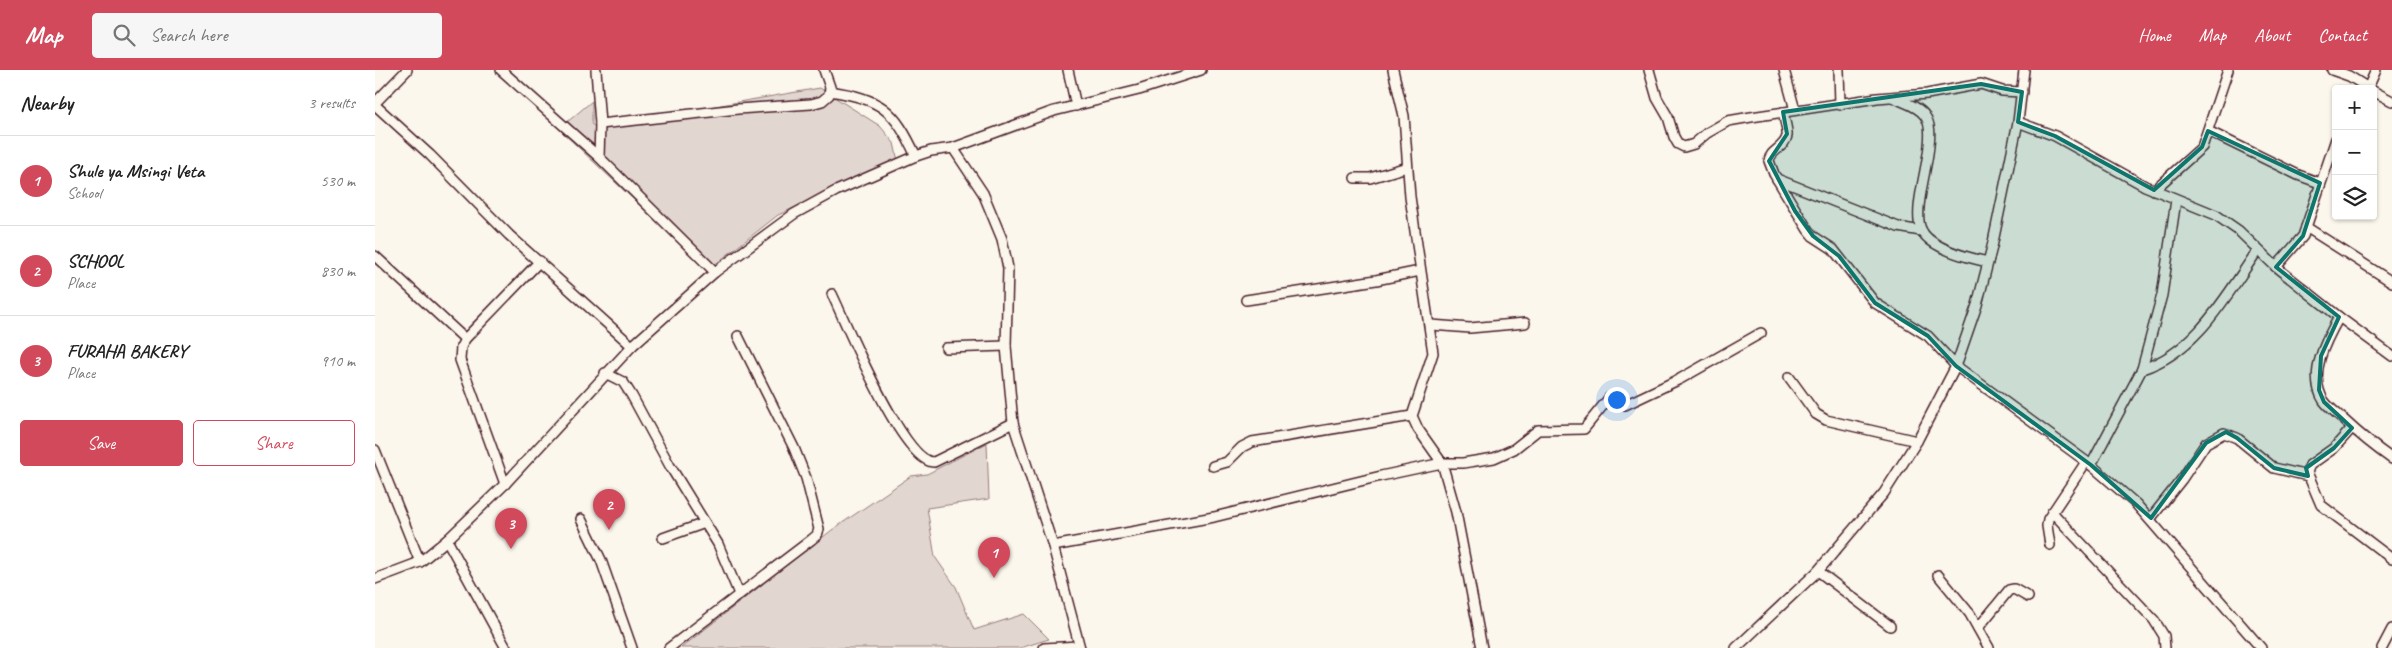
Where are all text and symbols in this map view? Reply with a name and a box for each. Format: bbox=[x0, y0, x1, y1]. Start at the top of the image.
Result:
search box bbox=[92, 13, 442, 58]
text: Map bbox=[25, 20, 62, 50]
icon: search bbox=[110, 21, 138, 49]
text: Search here bbox=[150, 23, 228, 47]
text: Home bbox=[2138, 24, 2171, 46]
text: Map bbox=[2199, 24, 2226, 46]
text: About bbox=[2254, 24, 2290, 46]
text: Contact bbox=[2318, 24, 2367, 46]
map controls bbox=[2332, 85, 2377, 220]
button: + bbox=[2332, 85, 2377, 130]
text: Nearby bbox=[20, 90, 73, 116]
text: 3 results bbox=[308, 93, 355, 113]
button: − bbox=[2332, 130, 2377, 175]
text: Shule ya Msingi Veta bbox=[67, 159, 204, 183]
text: 1 bbox=[32, 171, 40, 191]
text: 530 m bbox=[321, 171, 355, 191]
button: layers bbox=[2332, 175, 2377, 220]
text: School bbox=[67, 183, 101, 203]
text: SCHOOL bbox=[67, 249, 124, 273]
text: 2 bbox=[32, 261, 40, 281]
text: 830 m bbox=[321, 261, 355, 281]
text: Place bbox=[67, 273, 95, 293]
text: FURAHA BAKERY bbox=[67, 339, 187, 363]
text: 3 bbox=[32, 351, 40, 371]
text: 910 m bbox=[321, 351, 355, 371]
text: Place bbox=[67, 363, 95, 383]
your location bbox=[1604, 387, 1630, 413]
button: Save bbox=[20, 420, 183, 466]
button: Share bbox=[193, 420, 355, 466]
pin: 2 bbox=[593, 489, 625, 530]
pin: 3 bbox=[495, 508, 527, 549]
pin: 1 bbox=[978, 537, 1010, 578]

